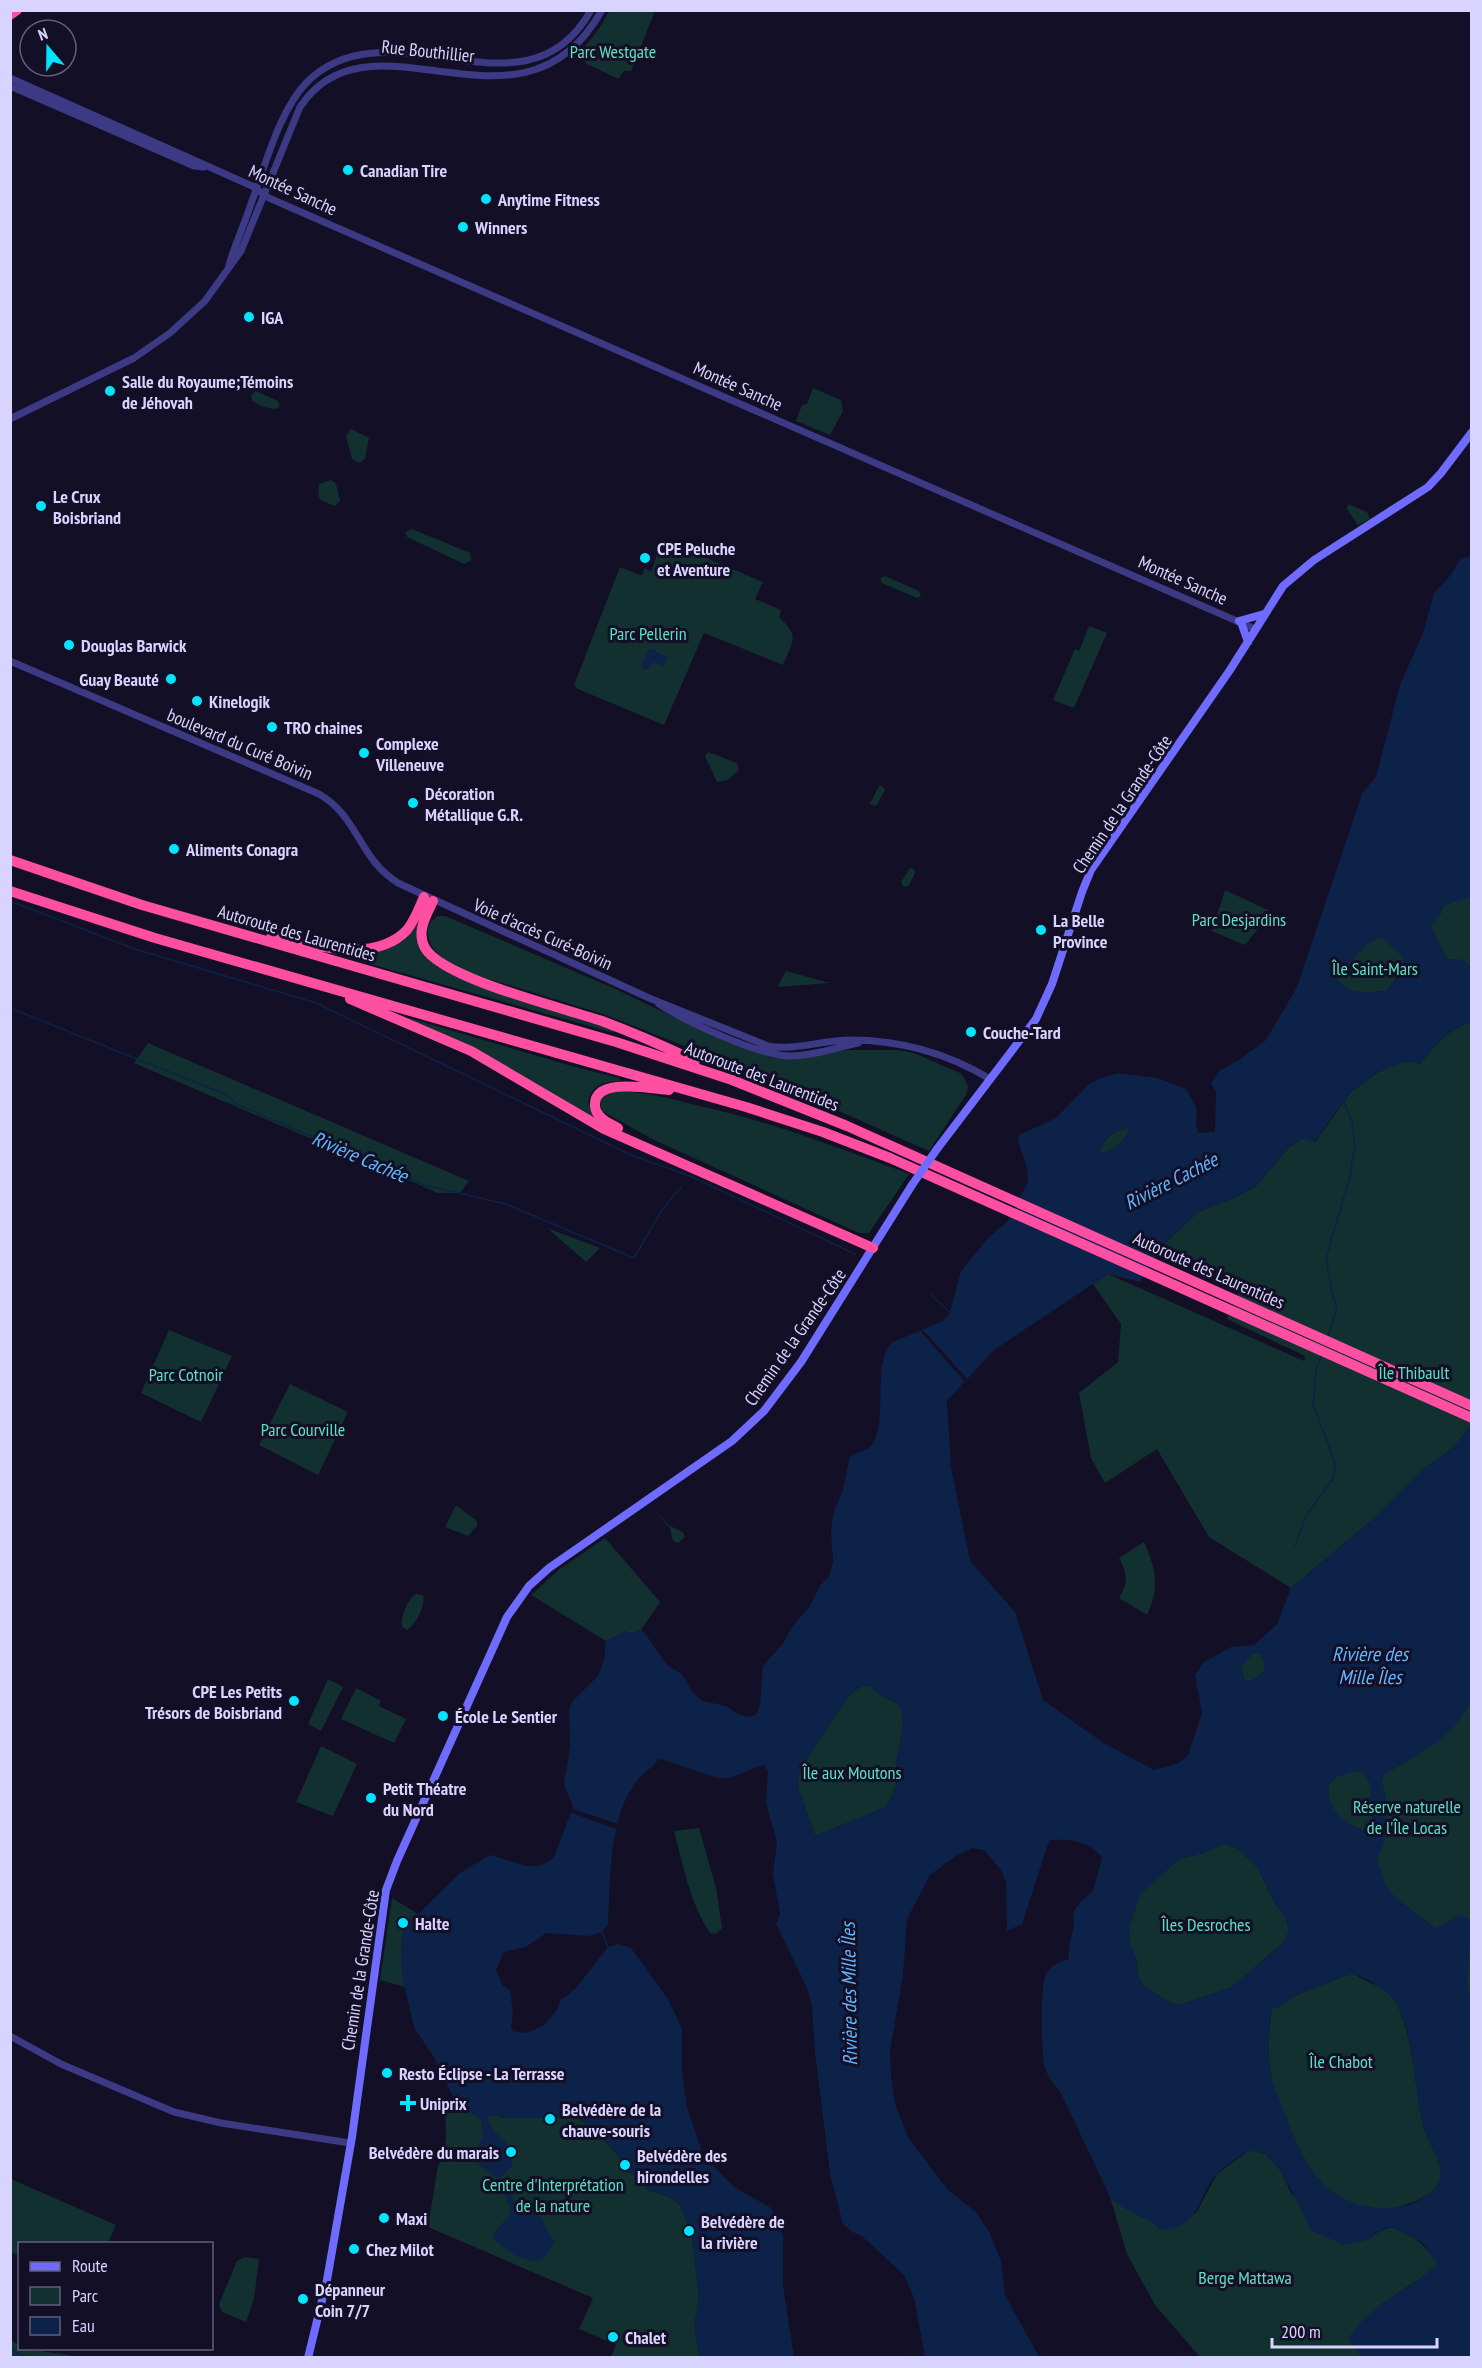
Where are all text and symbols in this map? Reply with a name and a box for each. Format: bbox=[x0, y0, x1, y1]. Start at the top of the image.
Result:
north arrow bbox=[18, 18, 78, 78]
text: N bbox=[35, 23, 50, 45]
street label: Rue Bouthillier bbox=[380, 35, 476, 67]
park label: Parc Westgate bbox=[570, 40, 656, 63]
street label: Montée Sanche bbox=[245, 159, 341, 221]
place label: Canadian Tire bbox=[360, 159, 448, 182]
marker: Canadian Tire bbox=[341, 163, 355, 177]
place label: Anytime Fitness bbox=[497, 188, 600, 211]
marker: Anytime Fitness bbox=[479, 192, 493, 206]
place label: Winners bbox=[474, 216, 527, 239]
marker: Winners bbox=[456, 220, 470, 234]
place label: IGA bbox=[261, 306, 284, 329]
marker: IGA bbox=[242, 310, 256, 324]
street label: Montée Sanche bbox=[690, 356, 786, 416]
place label: Salle du Royaume;Témoins de Jéhovah bbox=[122, 370, 293, 414]
marker: Salle du Royaume;Témoins de Jéhovah bbox=[103, 384, 117, 398]
place label: Le Crux Boisbriand bbox=[53, 485, 121, 529]
marker: Le Crux Boisbriand bbox=[34, 499, 48, 513]
place label: CPE Peluche et Aventure bbox=[657, 537, 736, 581]
street label: Montée Sanche bbox=[1135, 550, 1231, 610]
marker: CPE Peluche et Aventure bbox=[638, 551, 652, 565]
park label: Parc Pellerin bbox=[609, 622, 687, 645]
place label: Douglas Barwick bbox=[81, 634, 187, 657]
marker: Douglas Barwick bbox=[62, 638, 76, 652]
place label: Guay Beauté bbox=[79, 668, 159, 691]
marker: Guay Beauté bbox=[164, 672, 178, 686]
place label: Kinelogik bbox=[209, 690, 271, 713]
marker: Kinelogik bbox=[190, 694, 204, 708]
street label: boulevard du Curé Boivin bbox=[164, 703, 316, 785]
place label: TRO chaines bbox=[284, 716, 363, 739]
marker: TRO chaines bbox=[265, 720, 279, 734]
street label: Chemin de la Grande-Côte bbox=[1067, 730, 1177, 878]
place label: Complexe Villeneuve bbox=[375, 732, 444, 776]
marker: Complexe Villeneuve bbox=[357, 746, 371, 760]
place label: Décoration Métallique G.R. bbox=[425, 782, 523, 826]
marker: Décoration Métallique G.R. bbox=[406, 796, 420, 810]
place label: Aliments Conagra bbox=[185, 838, 298, 861]
marker: Aliments Conagra bbox=[167, 842, 181, 856]
street label: Voie d'accès Curé-Boivin bbox=[469, 893, 616, 975]
street label: Autoroute des Laurentides bbox=[215, 899, 379, 967]
park label: Parc Desjardins bbox=[1192, 908, 1286, 931]
place label: La Belle Province bbox=[1053, 909, 1108, 953]
marker: La Belle Province bbox=[1034, 923, 1048, 937]
park label: Île Saint-Mars bbox=[1331, 957, 1418, 980]
place label: Couche-Tard bbox=[983, 1021, 1061, 1044]
marker: Couche-Tard bbox=[964, 1025, 978, 1039]
street label: Autoroute des Laurentides bbox=[682, 1036, 842, 1116]
water label: Rivière Cachée bbox=[308, 1125, 413, 1189]
water label: Rivière Cachée bbox=[1120, 1146, 1224, 1216]
street label: Autoroute des Laurentides bbox=[1130, 1226, 1288, 1314]
street label: Chemin de la Grande-Côte bbox=[739, 1264, 851, 1410]
park label: Île Thibault bbox=[1377, 1361, 1450, 1384]
park label: Parc Cotnoir bbox=[149, 1363, 223, 1386]
park label: Parc Courville bbox=[261, 1418, 345, 1441]
water label: Rivière des Mille Îles bbox=[1332, 1641, 1410, 1690]
place label: CPE Les Petits Trésors de Boisbriand bbox=[145, 1680, 282, 1724]
marker: CPE Les Petits Trésors de Boisbriand bbox=[287, 1694, 301, 1708]
place label: École Le Sentier bbox=[455, 1705, 558, 1728]
marker: École Le Sentier bbox=[436, 1709, 450, 1723]
park label: Île aux Moutons bbox=[801, 1761, 902, 1784]
place label: Petit Théatre du Nord bbox=[383, 1777, 467, 1821]
marker: Petit Théatre du Nord bbox=[364, 1791, 378, 1805]
park label: Réserve naturelle de l'Île Locas bbox=[1353, 1795, 1461, 1839]
street label: Chemin de la Grande-Côte bbox=[336, 1888, 384, 2052]
place label: Halte bbox=[415, 1912, 450, 1935]
park label: Îles Desroches bbox=[1160, 1913, 1251, 1936]
marker: Halte bbox=[396, 1916, 410, 1930]
water label: Rivière des Mille Îles bbox=[835, 1920, 863, 2066]
park label: Île Chabot bbox=[1308, 2050, 1373, 2073]
place label: Resto Éclipse - La Terrasse bbox=[399, 2062, 565, 2085]
marker: Resto Éclipse - La Terrasse bbox=[380, 2066, 394, 2080]
place label: Uniprix bbox=[420, 2092, 467, 2115]
marker: Uniprix bbox=[401, 2096, 415, 2110]
place label: Belvédère de la chauve-souris bbox=[562, 2098, 661, 2142]
marker: Belvédère de la chauve-souris bbox=[543, 2112, 557, 2126]
place label: Belvédère du marais bbox=[369, 2141, 499, 2164]
place label: Belvédère des hirondelles bbox=[637, 2144, 727, 2188]
marker: Belvédère du marais bbox=[504, 2145, 518, 2159]
marker: Belvédère des hirondelles bbox=[618, 2158, 632, 2172]
park label: Centre d'Interprétation de la nature bbox=[482, 2173, 624, 2217]
place label: Maxi bbox=[396, 2207, 427, 2230]
place label: Belvédère de la rivière bbox=[701, 2210, 785, 2254]
marker: Maxi bbox=[377, 2211, 391, 2225]
marker: Belvédère de la rivière bbox=[682, 2224, 696, 2238]
place label: Chez Milot bbox=[366, 2238, 434, 2261]
legend bbox=[18, 2242, 213, 2350]
marker: Chez Milot bbox=[347, 2242, 361, 2256]
text: Route bbox=[72, 2254, 108, 2277]
park label: Berge Mattawa bbox=[1198, 2266, 1292, 2289]
place label: Dépanneur Coin 7/7 bbox=[315, 2278, 386, 2322]
text: Parc bbox=[72, 2284, 99, 2307]
marker: Dépanneur Coin 7/7 bbox=[296, 2292, 310, 2306]
scale bar bbox=[1272, 2311, 1437, 2349]
text: Eau bbox=[72, 2314, 95, 2337]
text: 200 m bbox=[1281, 2320, 1321, 2343]
place label: Chalet bbox=[625, 2326, 667, 2349]
marker: Chalet bbox=[606, 2330, 620, 2344]

